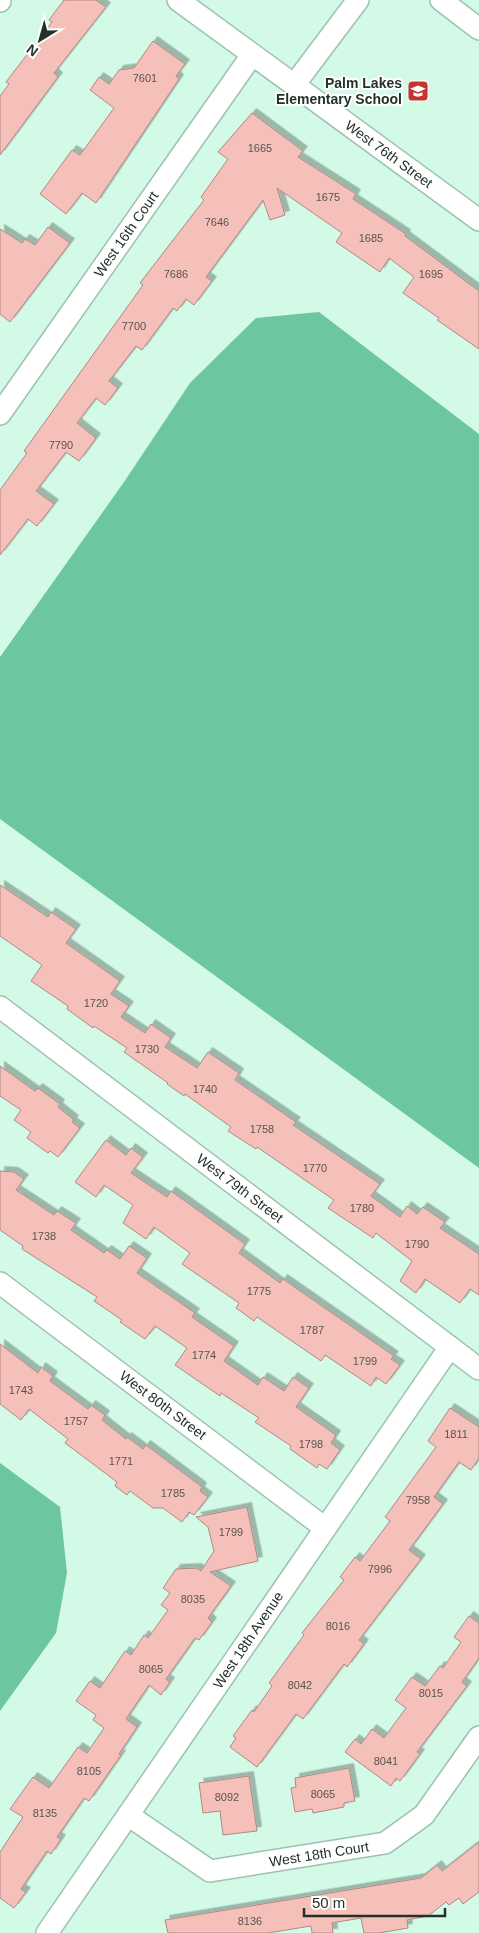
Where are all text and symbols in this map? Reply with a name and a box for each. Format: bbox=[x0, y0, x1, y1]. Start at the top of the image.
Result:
north arrow bbox=[15, 15, 65, 65]
text: N bbox=[23, 41, 41, 60]
house number: 7601 bbox=[133, 72, 157, 84]
place label: Palm Lakes Elementary School bbox=[276, 75, 402, 107]
school or university icon: Palm Lakes Elementary School bbox=[406, 79, 430, 103]
street label: West 76th Street bbox=[342, 117, 436, 191]
house number: 1665 bbox=[248, 142, 272, 154]
street label: West 16th Court bbox=[91, 188, 162, 280]
house number: 1675 bbox=[316, 191, 340, 203]
house number: 7646 bbox=[205, 216, 229, 228]
house number: 1685 bbox=[359, 232, 383, 244]
house number: 7686 bbox=[164, 268, 188, 280]
house number: 1695 bbox=[419, 268, 443, 280]
house number: 7700 bbox=[122, 320, 146, 332]
house number: 7790 bbox=[49, 439, 73, 451]
house number: 1720 bbox=[84, 997, 108, 1009]
house number: 1730 bbox=[135, 1043, 159, 1055]
house number: 1740 bbox=[193, 1083, 217, 1095]
house number: 1758 bbox=[250, 1123, 274, 1135]
street label: West 79th Street bbox=[194, 1150, 286, 1226]
house number: 1770 bbox=[303, 1162, 327, 1174]
house number: 1780 bbox=[350, 1202, 374, 1214]
house number: 1738 bbox=[32, 1230, 56, 1242]
house number: 1790 bbox=[405, 1238, 429, 1250]
house number: 1775 bbox=[247, 1285, 271, 1297]
house number: 1787 bbox=[300, 1324, 324, 1336]
house number: 1774 bbox=[192, 1349, 216, 1361]
house number: 1799 bbox=[353, 1355, 377, 1367]
street label: West 80th Street bbox=[117, 1367, 209, 1443]
house number: 1743 bbox=[9, 1384, 33, 1396]
house number: 1757 bbox=[64, 1415, 88, 1427]
house number: 1811 bbox=[444, 1428, 468, 1440]
house number: 1798 bbox=[299, 1438, 323, 1450]
house number: 1771 bbox=[109, 1455, 133, 1467]
house number: 1785 bbox=[161, 1487, 185, 1499]
house number: 7958 bbox=[406, 1494, 430, 1506]
house number: 1799 bbox=[219, 1526, 243, 1538]
house number: 7996 bbox=[368, 1563, 392, 1575]
street label: West 18th Avenue bbox=[210, 1588, 286, 1691]
house number: 8035 bbox=[181, 1593, 205, 1605]
house number: 8016 bbox=[326, 1620, 350, 1632]
house number: 8065 bbox=[139, 1663, 163, 1675]
house number: 8042 bbox=[288, 1679, 312, 1691]
house number: 8015 bbox=[419, 1687, 443, 1699]
house number: 8041 bbox=[374, 1755, 398, 1767]
house number: 8105 bbox=[77, 1765, 101, 1777]
house number: 8065 bbox=[311, 1788, 335, 1800]
house number: 8092 bbox=[215, 1791, 239, 1803]
house number: 8135 bbox=[33, 1807, 57, 1819]
street label: West 18th Court bbox=[268, 1838, 370, 1870]
scale bar bbox=[304, 1886, 445, 1918]
text: 50 m bbox=[312, 1894, 345, 1911]
house number: 8136 bbox=[238, 1915, 262, 1927]

